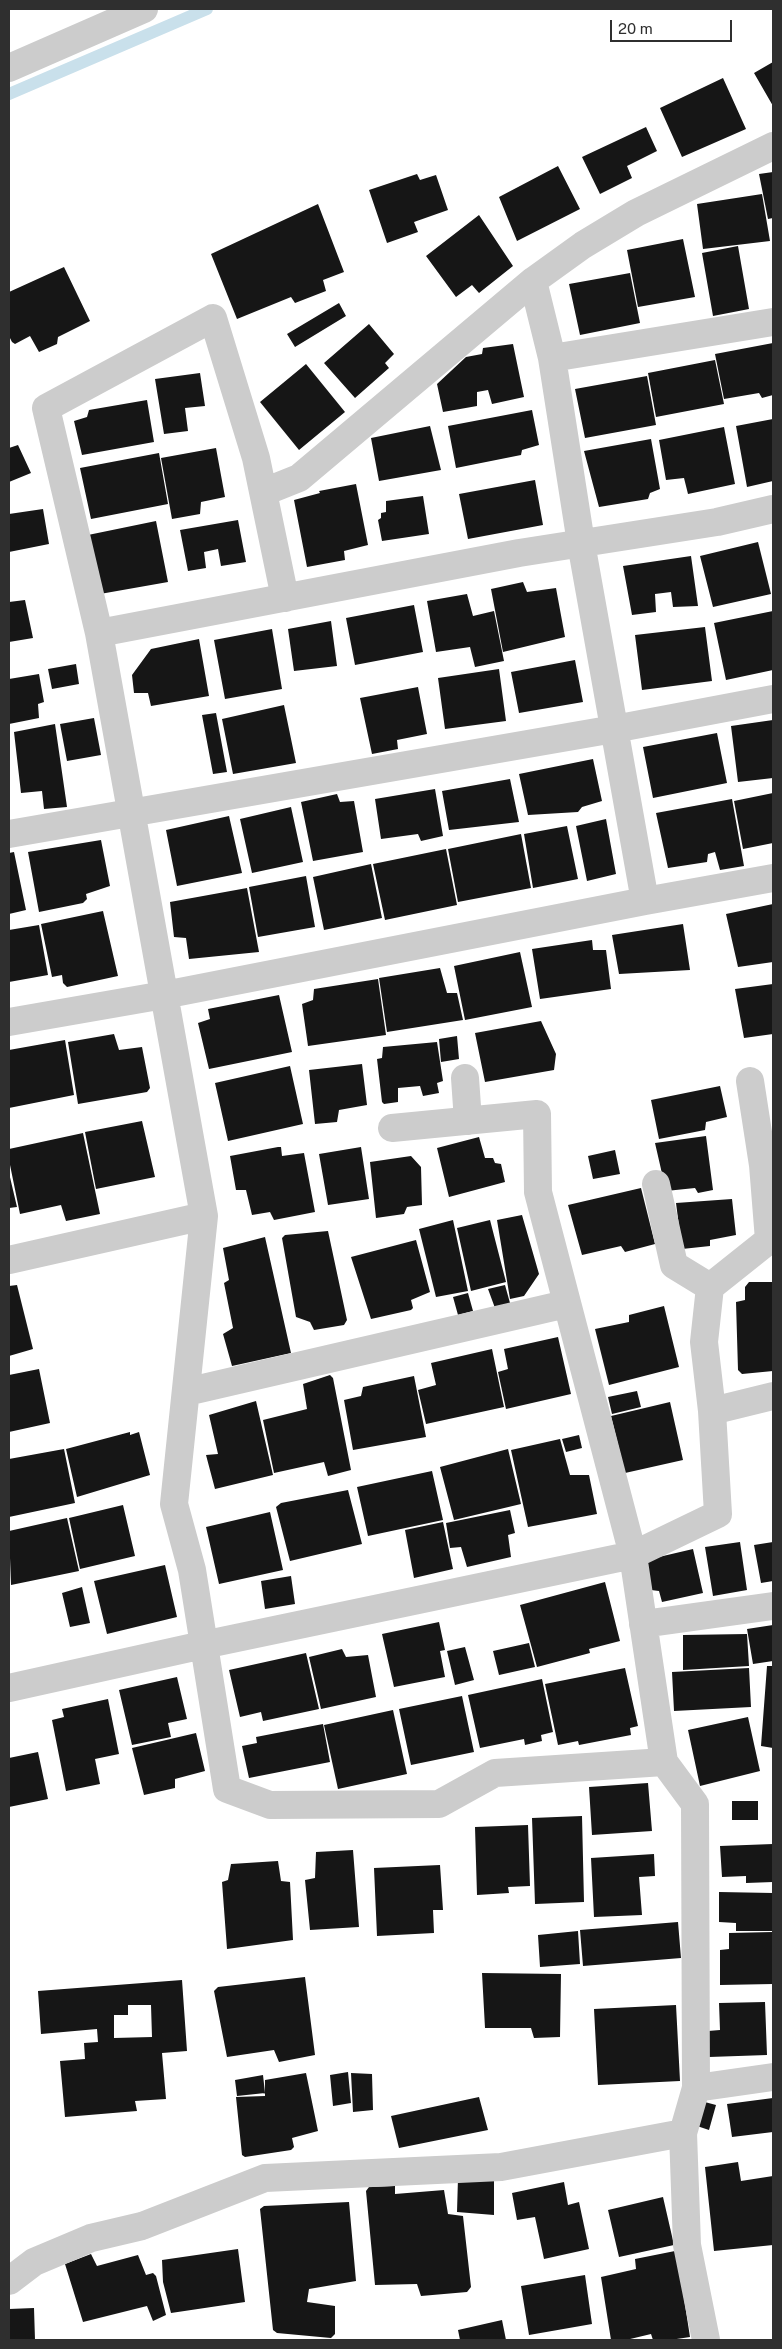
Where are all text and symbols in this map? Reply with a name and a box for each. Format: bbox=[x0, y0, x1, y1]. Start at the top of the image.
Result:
scale bar bbox=[612, 10, 734, 42]
text: 20 m bbox=[618, 20, 653, 37]

